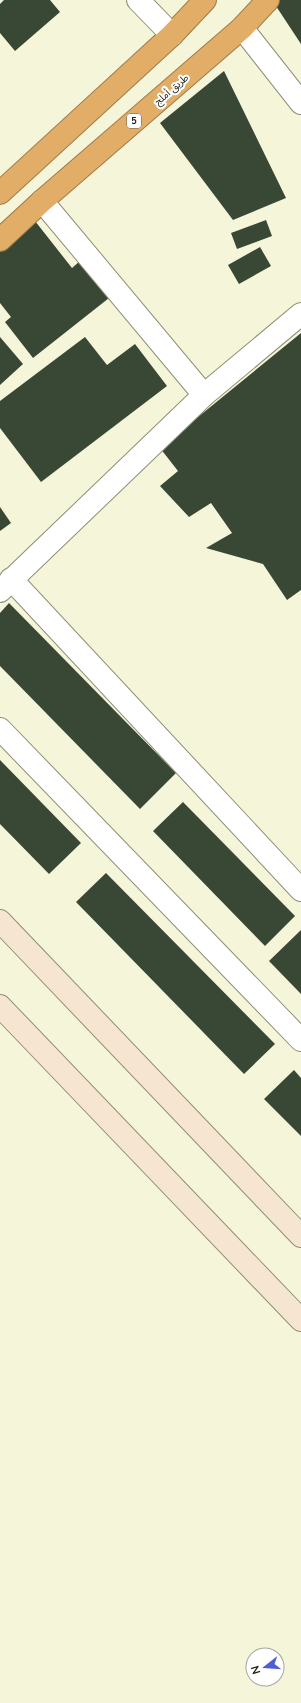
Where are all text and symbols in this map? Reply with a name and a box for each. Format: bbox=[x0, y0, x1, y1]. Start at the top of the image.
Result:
street label: طريق أملج bbox=[152, 71, 192, 109]
road number: 5 bbox=[127, 114, 141, 128]
north arrow bbox=[245, 1647, 285, 1687]
text: N bbox=[248, 1664, 264, 1676]

